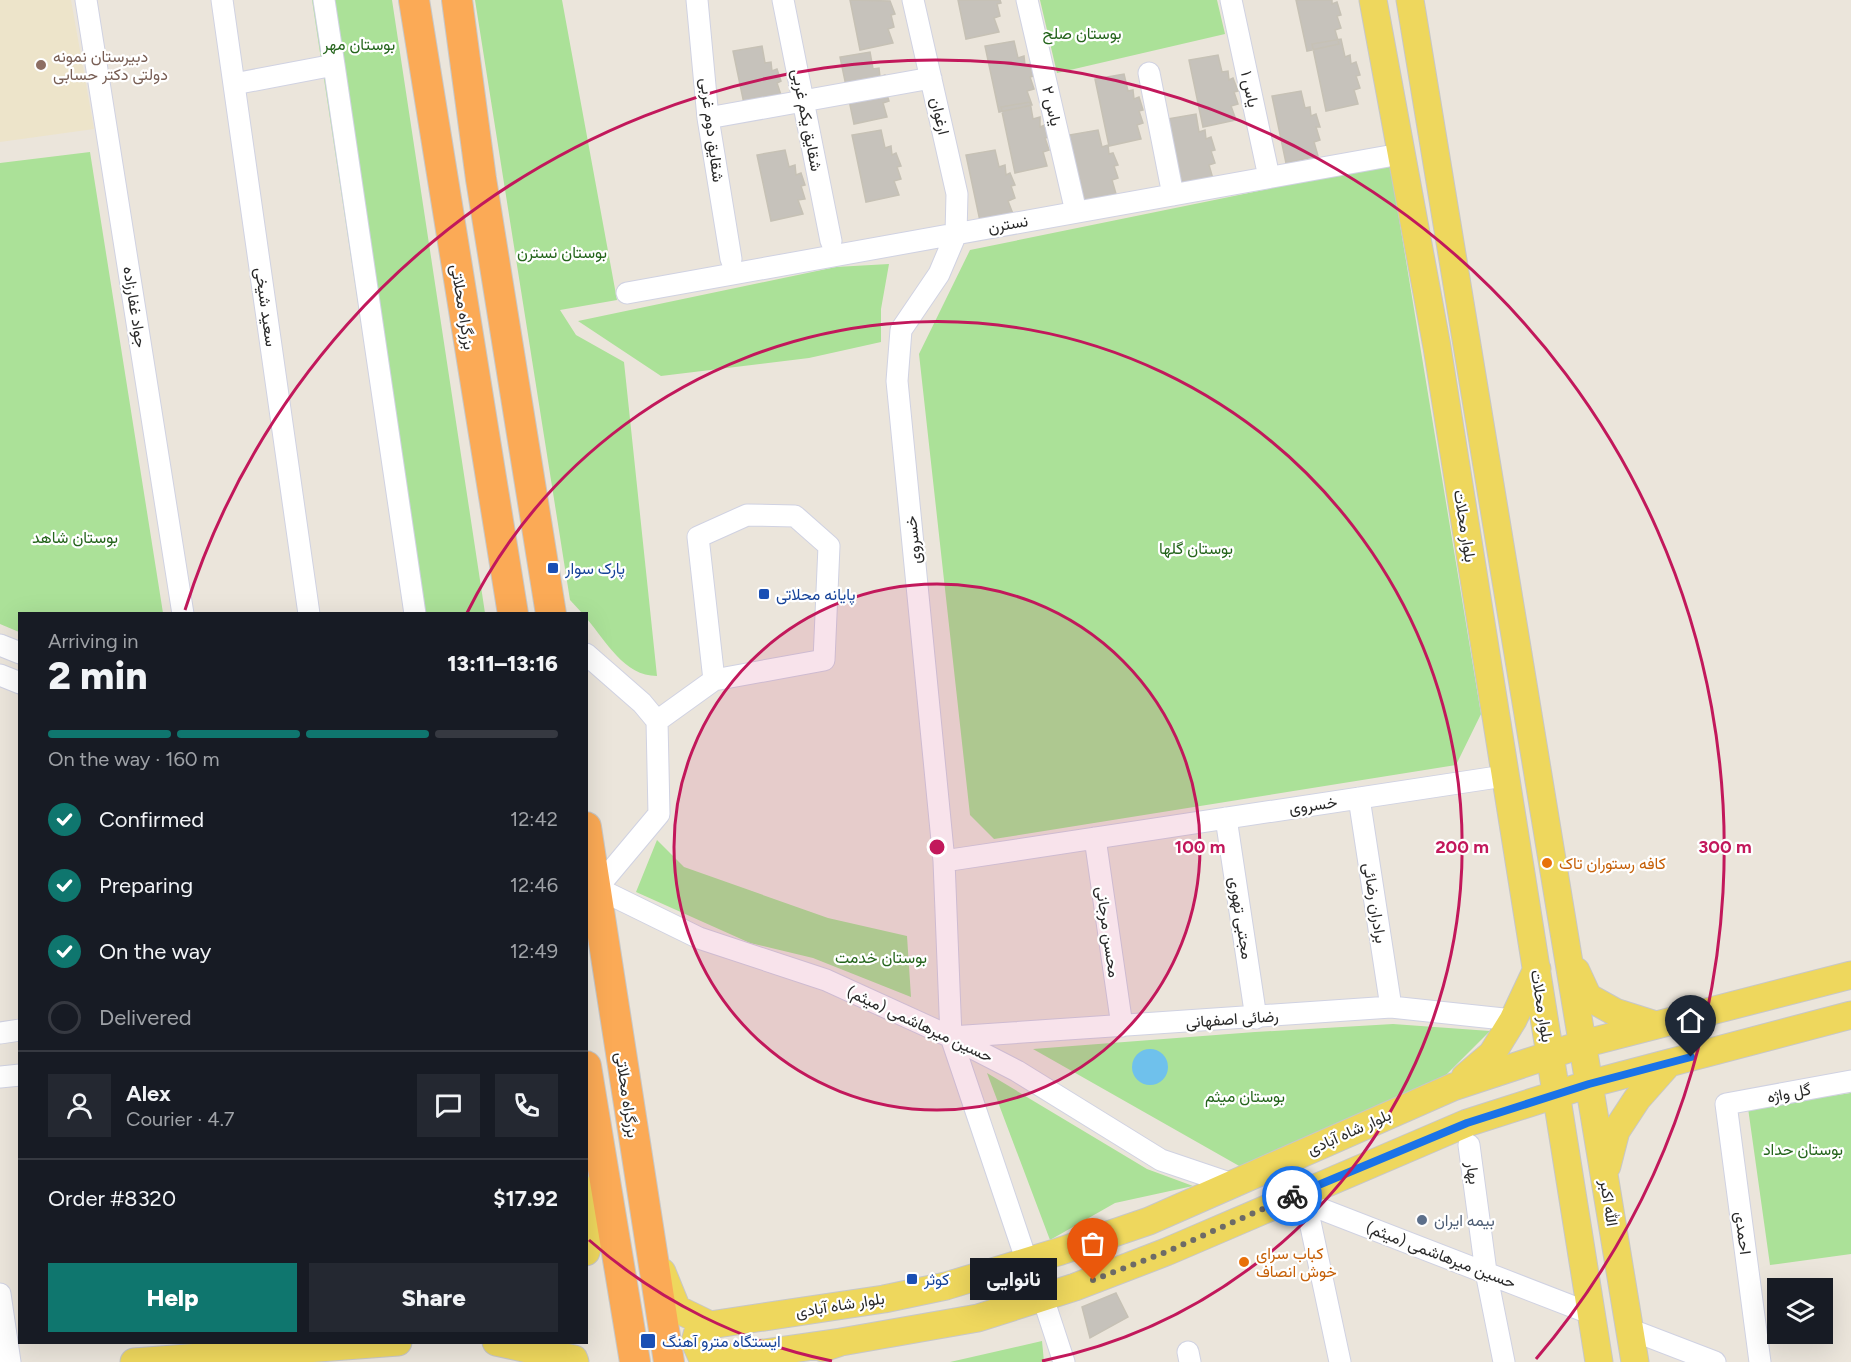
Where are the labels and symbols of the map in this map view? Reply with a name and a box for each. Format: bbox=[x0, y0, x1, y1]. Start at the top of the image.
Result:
park label: بوستان صلح bbox=[1042, 24, 1122, 45]
park label: بوستان مهر bbox=[322, 35, 395, 55]
place label: دبیرستان نمونه دولتی دکتر حسابی bbox=[53, 47, 168, 85]
marker: دبیرستان نمونه دولتی دکتر حسابی bbox=[34, 58, 48, 72]
street label: شقایق یکم غربی bbox=[787, 67, 826, 173]
street label: یاس ۱ bbox=[1236, 69, 1263, 109]
street label: شقایق دوم غربی bbox=[695, 77, 728, 183]
street label: یاس ۲ bbox=[1037, 84, 1066, 128]
street label: ارغوان bbox=[926, 95, 954, 137]
street label: نسترن bbox=[986, 211, 1030, 238]
park label: بوستان نسترن bbox=[517, 243, 607, 263]
street label: بزرگراه محلاتی bbox=[446, 263, 479, 351]
street label: جواد غفارزاده bbox=[118, 265, 151, 349]
street label: سعید شیخی bbox=[250, 266, 281, 348]
street label: بلوار محلات bbox=[1449, 488, 1480, 564]
street label: خسروی bbox=[901, 514, 926, 565]
park label: بوستان شاهد bbox=[32, 528, 118, 548]
park label: بوستان گلها bbox=[1159, 539, 1233, 559]
place label: پارک سوار bbox=[564, 559, 625, 580]
marker: پارک سوار bbox=[546, 561, 560, 575]
place label: پایانه محلاتی bbox=[776, 585, 856, 606]
marker: پایانه محلاتی bbox=[757, 587, 771, 601]
street label: خسروی bbox=[1288, 792, 1339, 819]
text: 100 m bbox=[1175, 836, 1225, 858]
text: 200 m bbox=[1435, 836, 1489, 858]
text: 300 m bbox=[1698, 836, 1752, 858]
centre of rings bbox=[927, 837, 947, 857]
place label: کافه رستوران تاک bbox=[1559, 854, 1666, 874]
marker: کافه رستوران تاک bbox=[1540, 856, 1554, 870]
street label: برادران رضائی bbox=[1358, 861, 1391, 945]
street label: مجتبی تهوری bbox=[1224, 875, 1257, 961]
street label: محسن مرجانی bbox=[1091, 885, 1124, 979]
park label: بوستان خدمت bbox=[835, 948, 927, 968]
street label: بلوار محلات bbox=[1526, 968, 1557, 1044]
street label: حسین میرهاشمی (میثم) bbox=[843, 982, 996, 1067]
pin bbox=[1665, 995, 1716, 1057]
street label: رضائی اصفهانی bbox=[1185, 1006, 1279, 1033]
street label: بزرگراه محلاتی bbox=[611, 1051, 642, 1139]
street label: گل واژه bbox=[1765, 1079, 1813, 1108]
park label: بوستان میثم bbox=[1205, 1087, 1285, 1107]
street label: بلوار شاه آبادی bbox=[1304, 1105, 1394, 1160]
park label: بوستان حداد bbox=[1763, 1140, 1843, 1160]
street label: بهار bbox=[1461, 1160, 1484, 1186]
courier bbox=[1262, 1166, 1322, 1226]
street label: الله اکبر bbox=[1595, 1177, 1622, 1228]
street label: احمدی bbox=[1730, 1210, 1755, 1256]
place label: بیمه ایران bbox=[1434, 1211, 1495, 1231]
marker: بیمه ایران bbox=[1415, 1213, 1429, 1227]
pin bbox=[1067, 1218, 1118, 1280]
street label: حسین میرهاشمی (میثم) bbox=[1363, 1218, 1519, 1293]
place label: کباب سرای خوش انصاف bbox=[1256, 1244, 1337, 1282]
marker: کباب سرای خوش انصاف bbox=[1237, 1255, 1251, 1269]
callout: نانوایی bbox=[970, 1259, 1057, 1301]
place label: کوثر bbox=[923, 1270, 949, 1290]
marker: کوثر bbox=[905, 1272, 919, 1286]
street label: بلوار شاه آبادی bbox=[794, 1289, 886, 1322]
marker: ایستگاه مترو آهنگ bbox=[639, 1332, 657, 1350]
place label: ایستگاه مترو آهنگ bbox=[662, 1332, 781, 1352]

